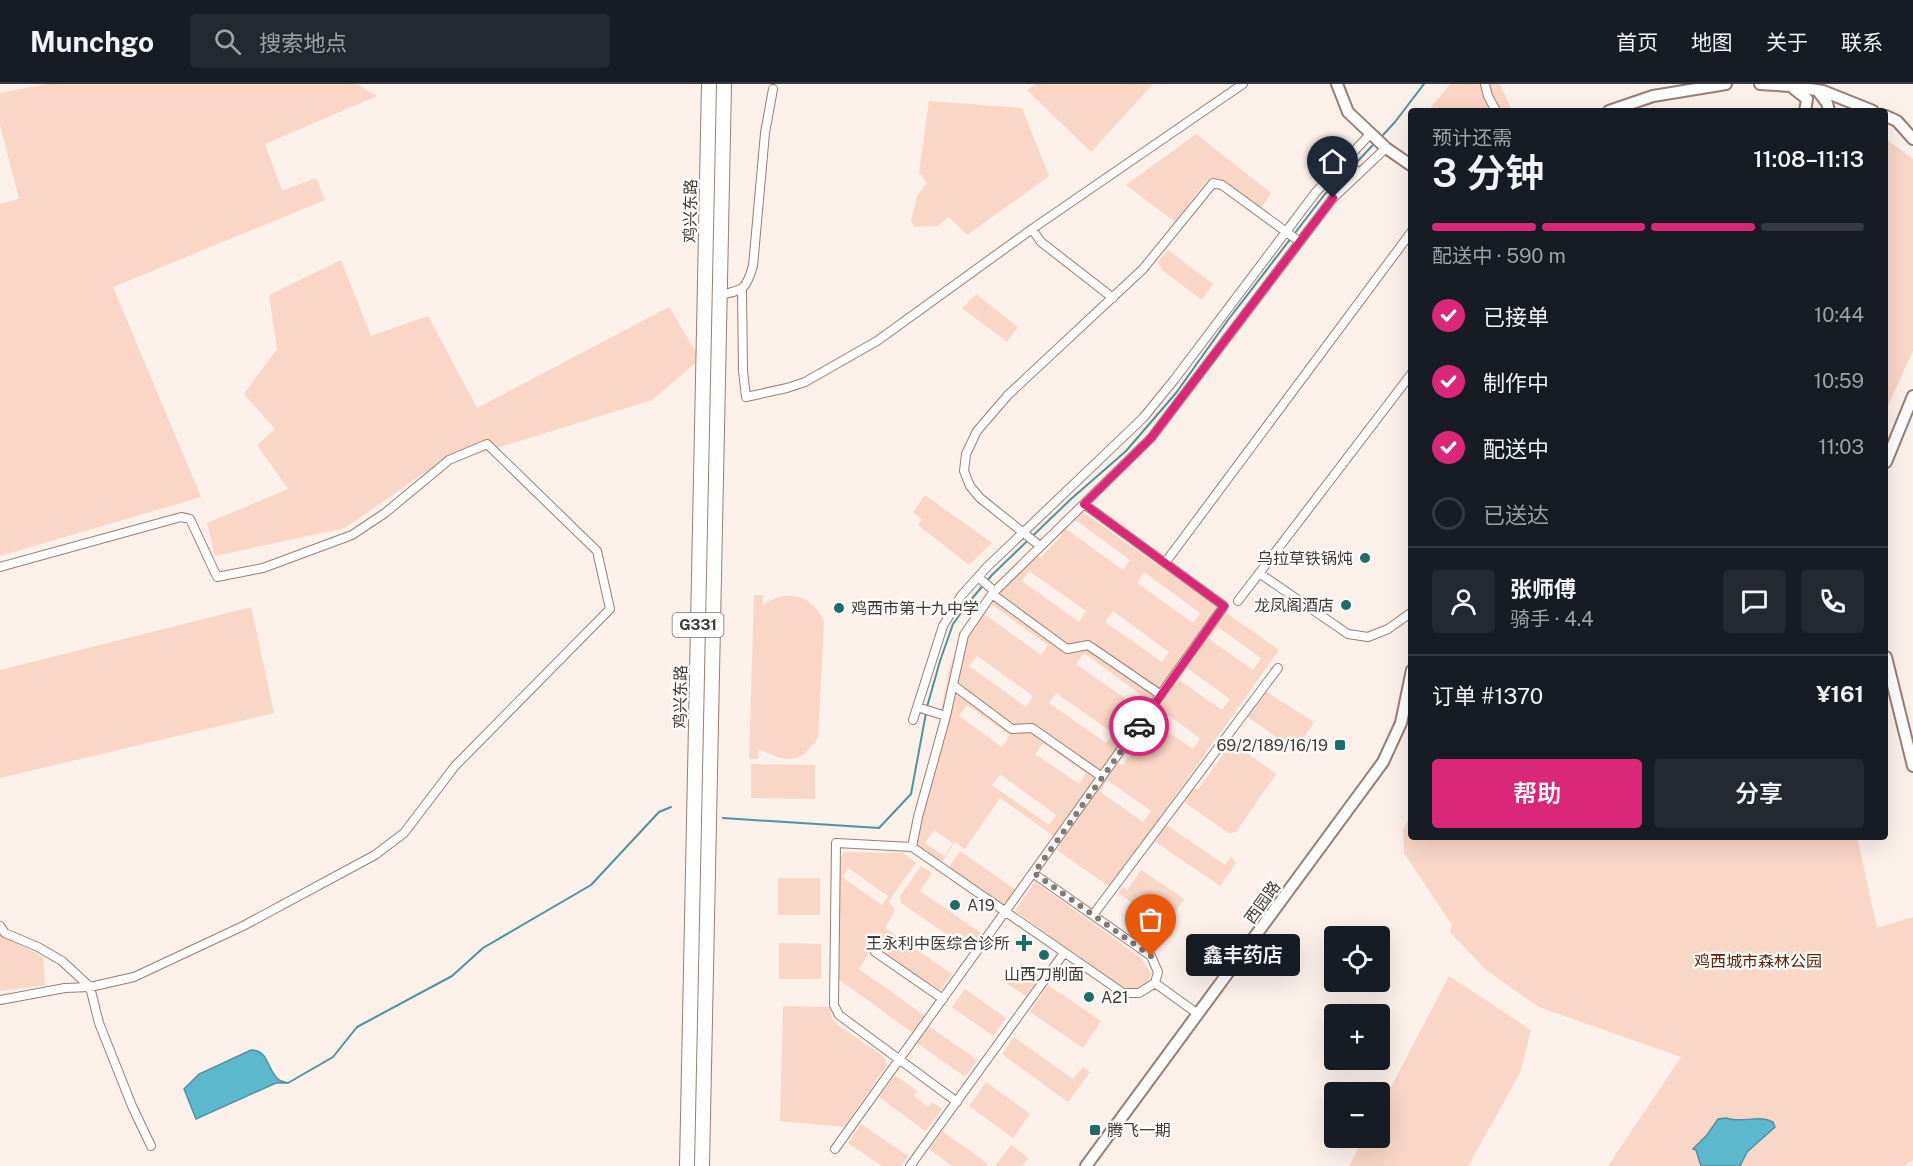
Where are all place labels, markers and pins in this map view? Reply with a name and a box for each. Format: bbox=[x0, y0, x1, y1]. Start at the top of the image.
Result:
pin bbox=[1307, 136, 1358, 198]
place label: 乌拉草铁锅炖 bbox=[1257, 549, 1353, 568]
marker: 乌拉草铁锅炖 bbox=[1358, 551, 1372, 565]
place label: 龙凤阁酒店 bbox=[1254, 596, 1334, 615]
marker: 龙凤阁酒店 bbox=[1339, 598, 1353, 612]
place label: 鸡西市第十九中学 bbox=[851, 599, 979, 618]
marker: 鸡西市第十九中学 bbox=[832, 601, 846, 615]
place label: 69/2/189/16/19 bbox=[1216, 736, 1328, 755]
marker: 69/2/189/16/19 bbox=[1333, 738, 1347, 752]
pin bbox=[1125, 894, 1176, 956]
place label: A19 bbox=[967, 896, 995, 915]
marker: A19 bbox=[948, 898, 962, 912]
place label: 王永利中医综合诊所 bbox=[866, 934, 1010, 953]
marker: 王永利中医综合诊所 bbox=[1015, 934, 1033, 952]
callout: 鑫丰药店 bbox=[1187, 935, 1301, 977]
marker: 山西刀削面 bbox=[1037, 948, 1051, 962]
place label: 山西刀削面 bbox=[1004, 965, 1084, 984]
place label: A21 bbox=[1101, 988, 1128, 1007]
marker: A21 bbox=[1082, 990, 1096, 1004]
place label: 腾飞一期 bbox=[1107, 1121, 1171, 1140]
marker: 腾飞一期 bbox=[1088, 1123, 1102, 1137]

